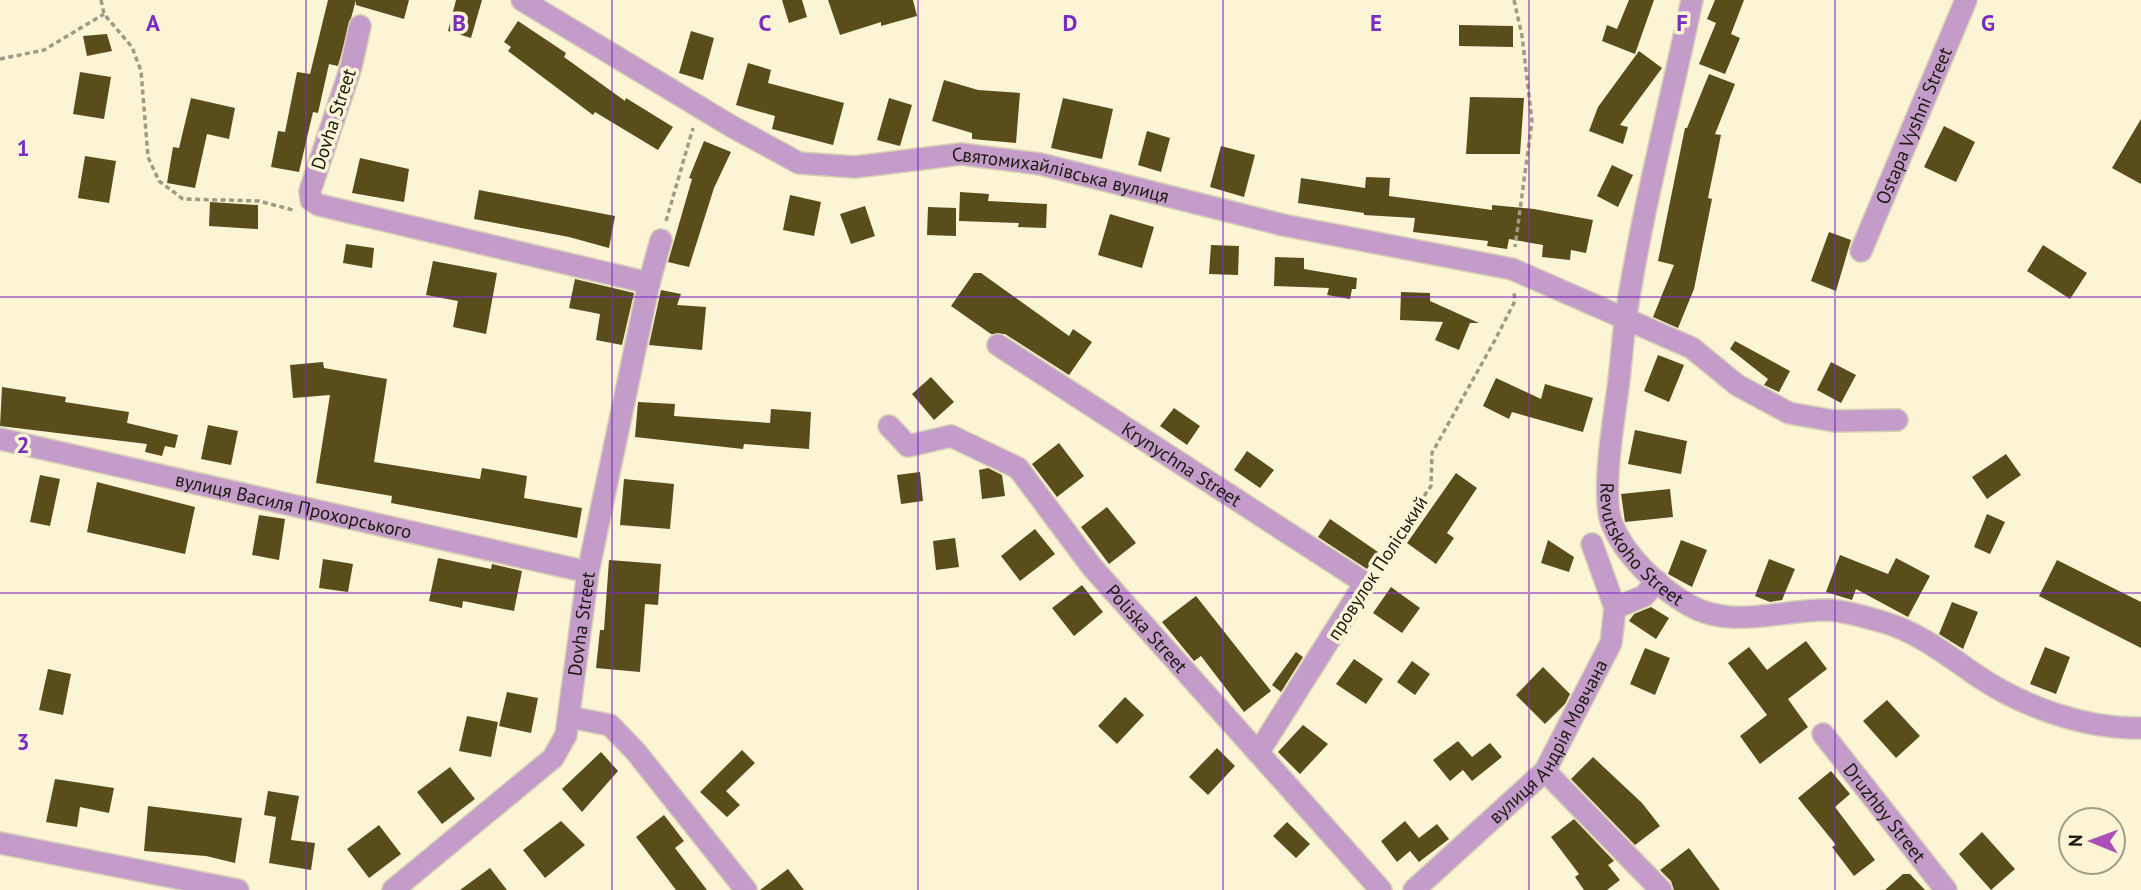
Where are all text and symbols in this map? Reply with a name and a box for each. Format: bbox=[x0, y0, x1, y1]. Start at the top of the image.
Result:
text: A bbox=[146, 8, 160, 37]
text: B bbox=[452, 8, 466, 37]
text: C bbox=[759, 8, 772, 37]
text: D bbox=[1063, 8, 1077, 37]
text: E bbox=[1370, 8, 1382, 37]
text: F bbox=[1676, 8, 1688, 37]
text: G bbox=[1981, 8, 1995, 37]
street label: Ostapa Vyshni Street bbox=[1870, 43, 1957, 208]
street label: Dovha Street bbox=[305, 65, 361, 173]
text: 1 bbox=[16, 133, 30, 162]
street label: Святомихайлівська вулиця bbox=[950, 142, 1172, 208]
street label: Krynychna Street bbox=[1117, 417, 1247, 512]
text: 2 bbox=[16, 430, 30, 459]
street label: вулиця Василя Прохорського bbox=[173, 467, 414, 544]
street label: Revutskoho Street bbox=[1595, 483, 1689, 611]
street label: провулок Поліський bbox=[1321, 491, 1433, 645]
street label: Dovha Street bbox=[562, 570, 600, 678]
street label: Poliska Street bbox=[1101, 579, 1193, 678]
street label: вулиця Андрія Мовчана bbox=[1484, 655, 1613, 828]
text: 3 bbox=[16, 727, 30, 756]
street label: Druzhby Street bbox=[1838, 758, 1932, 867]
north arrow bbox=[2057, 806, 2127, 876]
text: N bbox=[2063, 834, 2087, 847]

